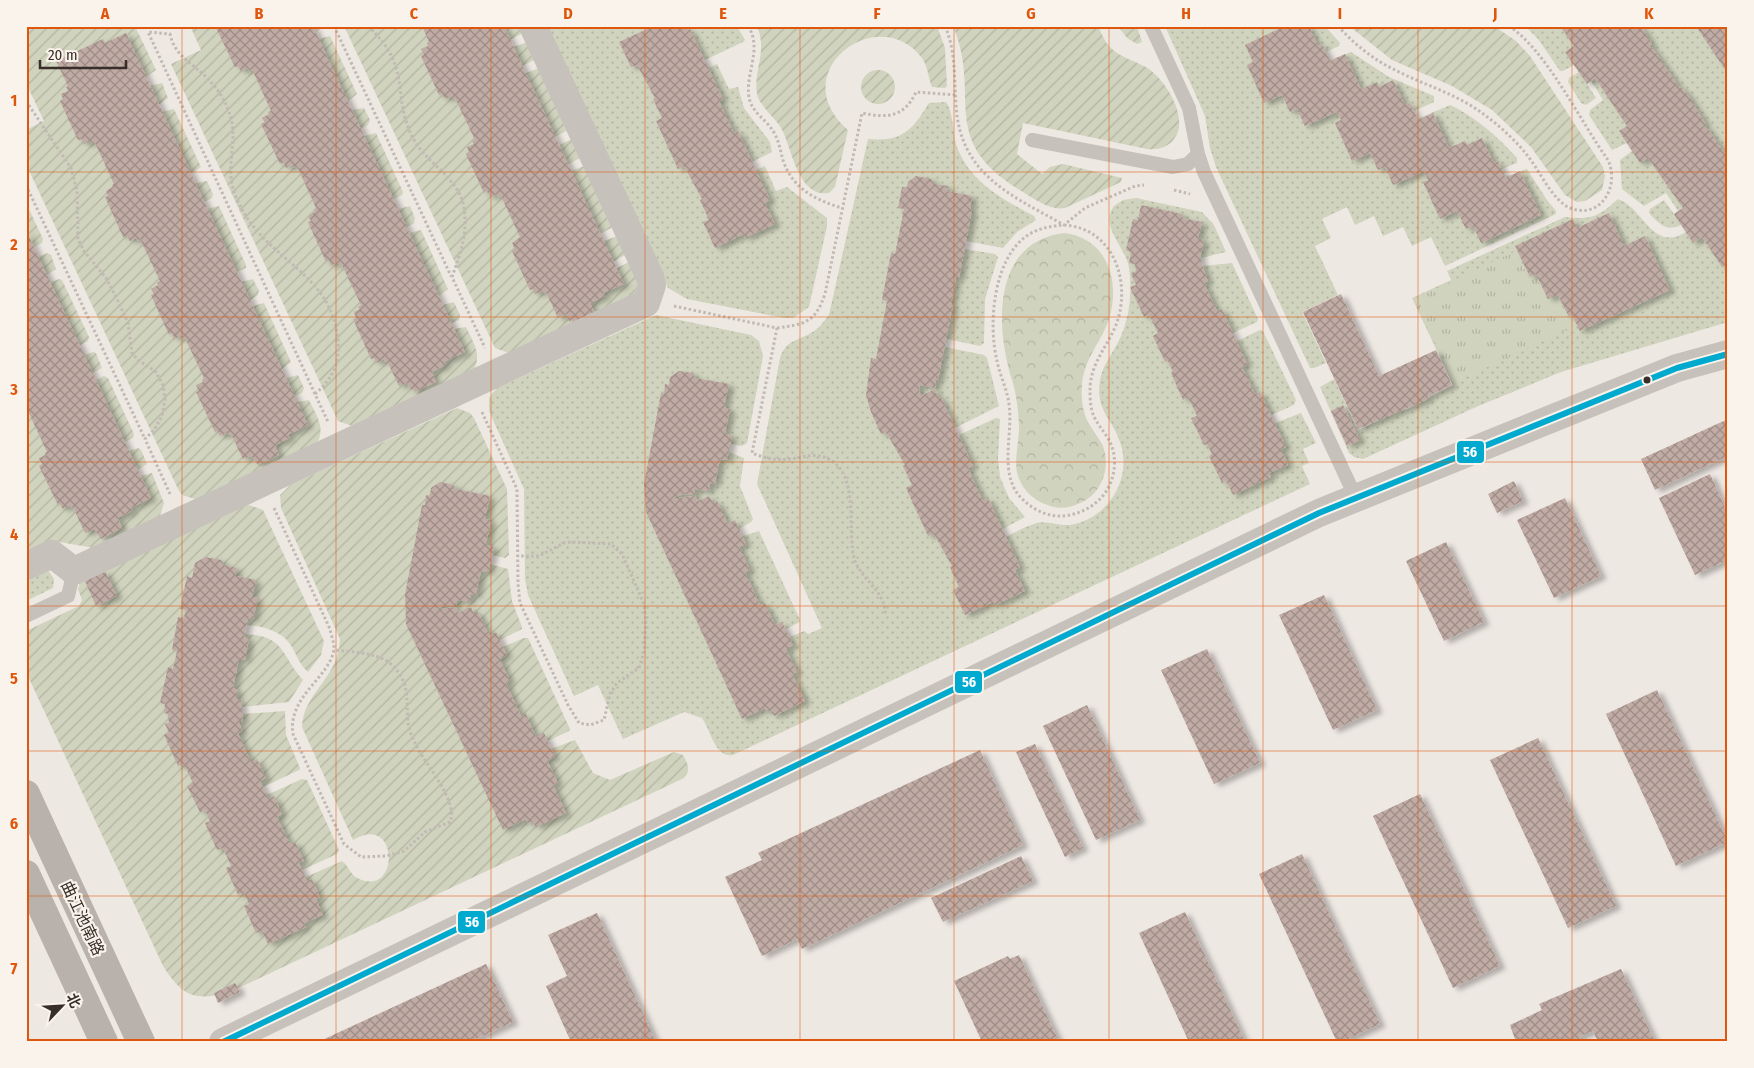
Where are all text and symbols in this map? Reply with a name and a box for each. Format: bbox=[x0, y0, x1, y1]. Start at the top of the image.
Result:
text: A bbox=[100, 4, 110, 23]
text: B bbox=[255, 4, 264, 23]
text: C bbox=[410, 4, 419, 23]
text: D bbox=[563, 4, 573, 23]
text: E bbox=[719, 4, 727, 23]
text: F bbox=[873, 4, 881, 23]
text: G bbox=[1026, 4, 1036, 23]
text: H bbox=[1181, 4, 1191, 23]
text: I bbox=[1338, 4, 1342, 23]
text: J bbox=[1492, 4, 1497, 23]
text: K bbox=[1644, 4, 1654, 23]
scale bar bbox=[40, 38, 126, 70]
text: 20 m bbox=[48, 46, 78, 64]
text: 1 bbox=[11, 91, 17, 110]
text: 2 bbox=[9, 235, 18, 254]
unlabelled marker bbox=[1642, 375, 1652, 385]
text: 3 bbox=[9, 380, 18, 399]
line badge: 56 bbox=[1456, 440, 1485, 464]
text: 56 bbox=[1463, 444, 1477, 461]
text: 4 bbox=[10, 525, 18, 544]
text: 5 bbox=[10, 669, 18, 688]
line badge: 56 bbox=[954, 670, 983, 694]
text: 56 bbox=[962, 674, 976, 691]
text: 6 bbox=[10, 814, 18, 833]
street label: 曲江池南路 bbox=[57, 878, 108, 958]
line badge: 56 bbox=[457, 910, 486, 934]
text: 56 bbox=[465, 914, 479, 931]
text: 7 bbox=[11, 959, 18, 978]
north arrow bbox=[38, 980, 88, 1030]
text: 北 bbox=[63, 991, 84, 1011]

